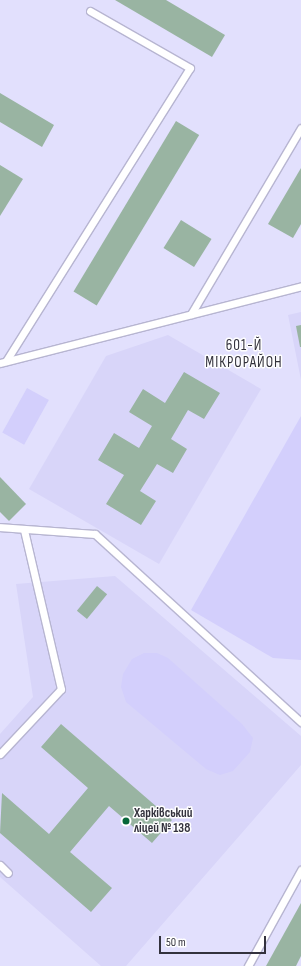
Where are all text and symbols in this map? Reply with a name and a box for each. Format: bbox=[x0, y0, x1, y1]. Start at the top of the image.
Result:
district label: 601-Й МІКРОРАЙОН bbox=[205, 336, 283, 371]
place label: Харківський ліцей № 138 bbox=[134, 806, 192, 837]
marker: Харківський ліцей № 138 bbox=[121, 816, 131, 826]
scale bar bbox=[161, 928, 268, 954]
text: 50 m bbox=[166, 935, 186, 950]

